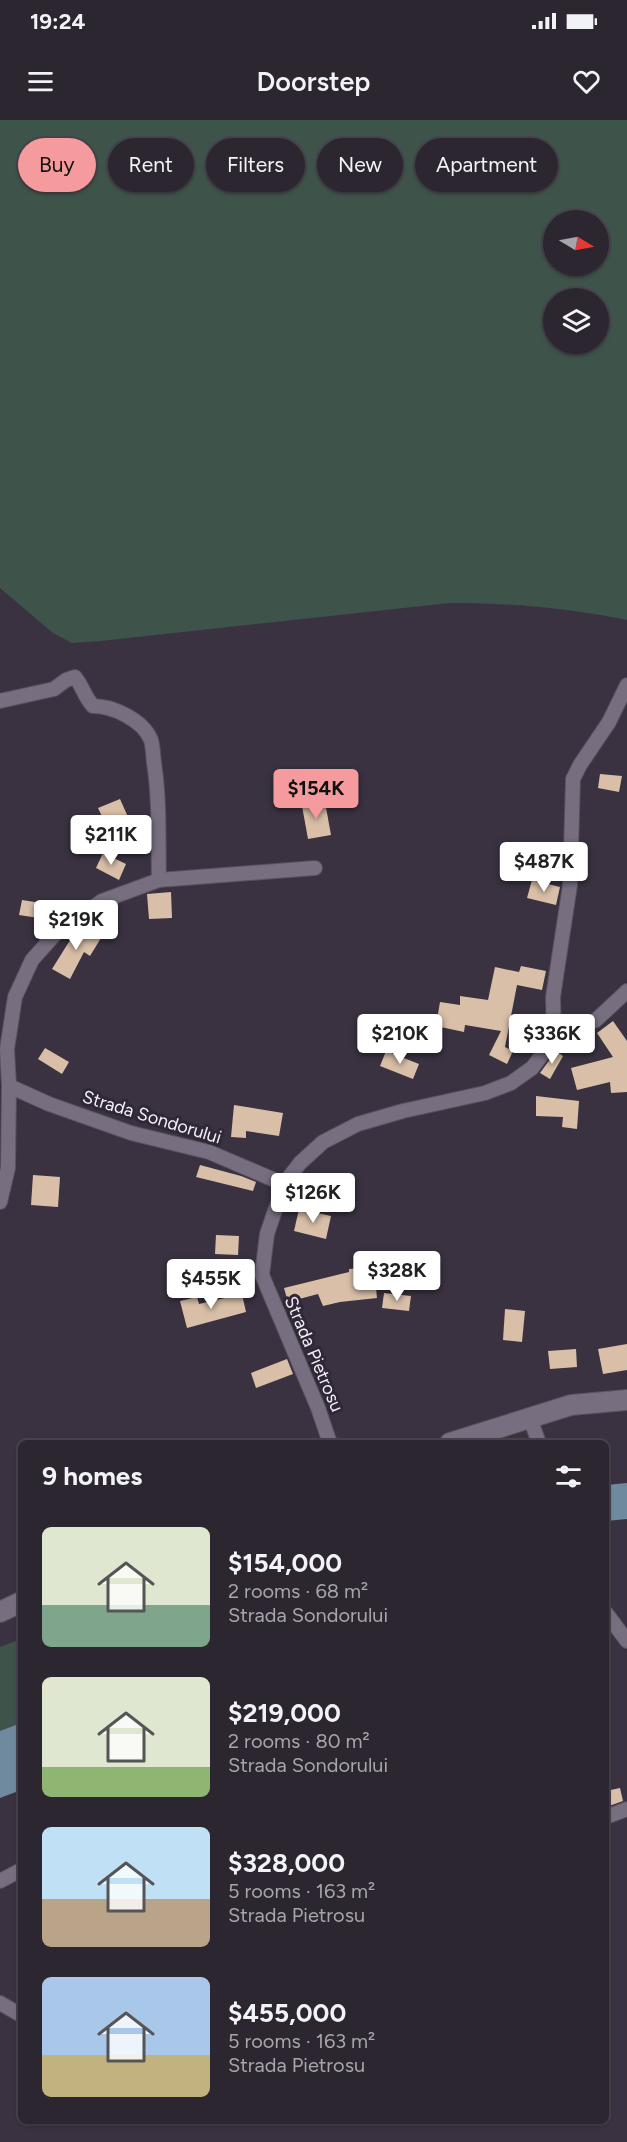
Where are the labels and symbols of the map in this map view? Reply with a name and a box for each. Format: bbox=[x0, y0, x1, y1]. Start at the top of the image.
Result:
north arrow bbox=[543, 210, 609, 276]
pin: $154K bbox=[274, 769, 358, 820]
pin: $211K bbox=[69, 815, 153, 866]
pin: $487K bbox=[502, 842, 586, 893]
pin: $219K bbox=[34, 900, 118, 951]
pin: $210K bbox=[358, 1014, 442, 1065]
pin: $336K bbox=[510, 1014, 594, 1065]
street label: Strada Sondorului bbox=[80, 1085, 224, 1149]
pin: $126K bbox=[271, 1173, 355, 1224]
pin: $328K bbox=[355, 1251, 439, 1302]
pin: $455K bbox=[169, 1259, 253, 1310]
street label: Strada Pietrosu bbox=[280, 1293, 348, 1415]

